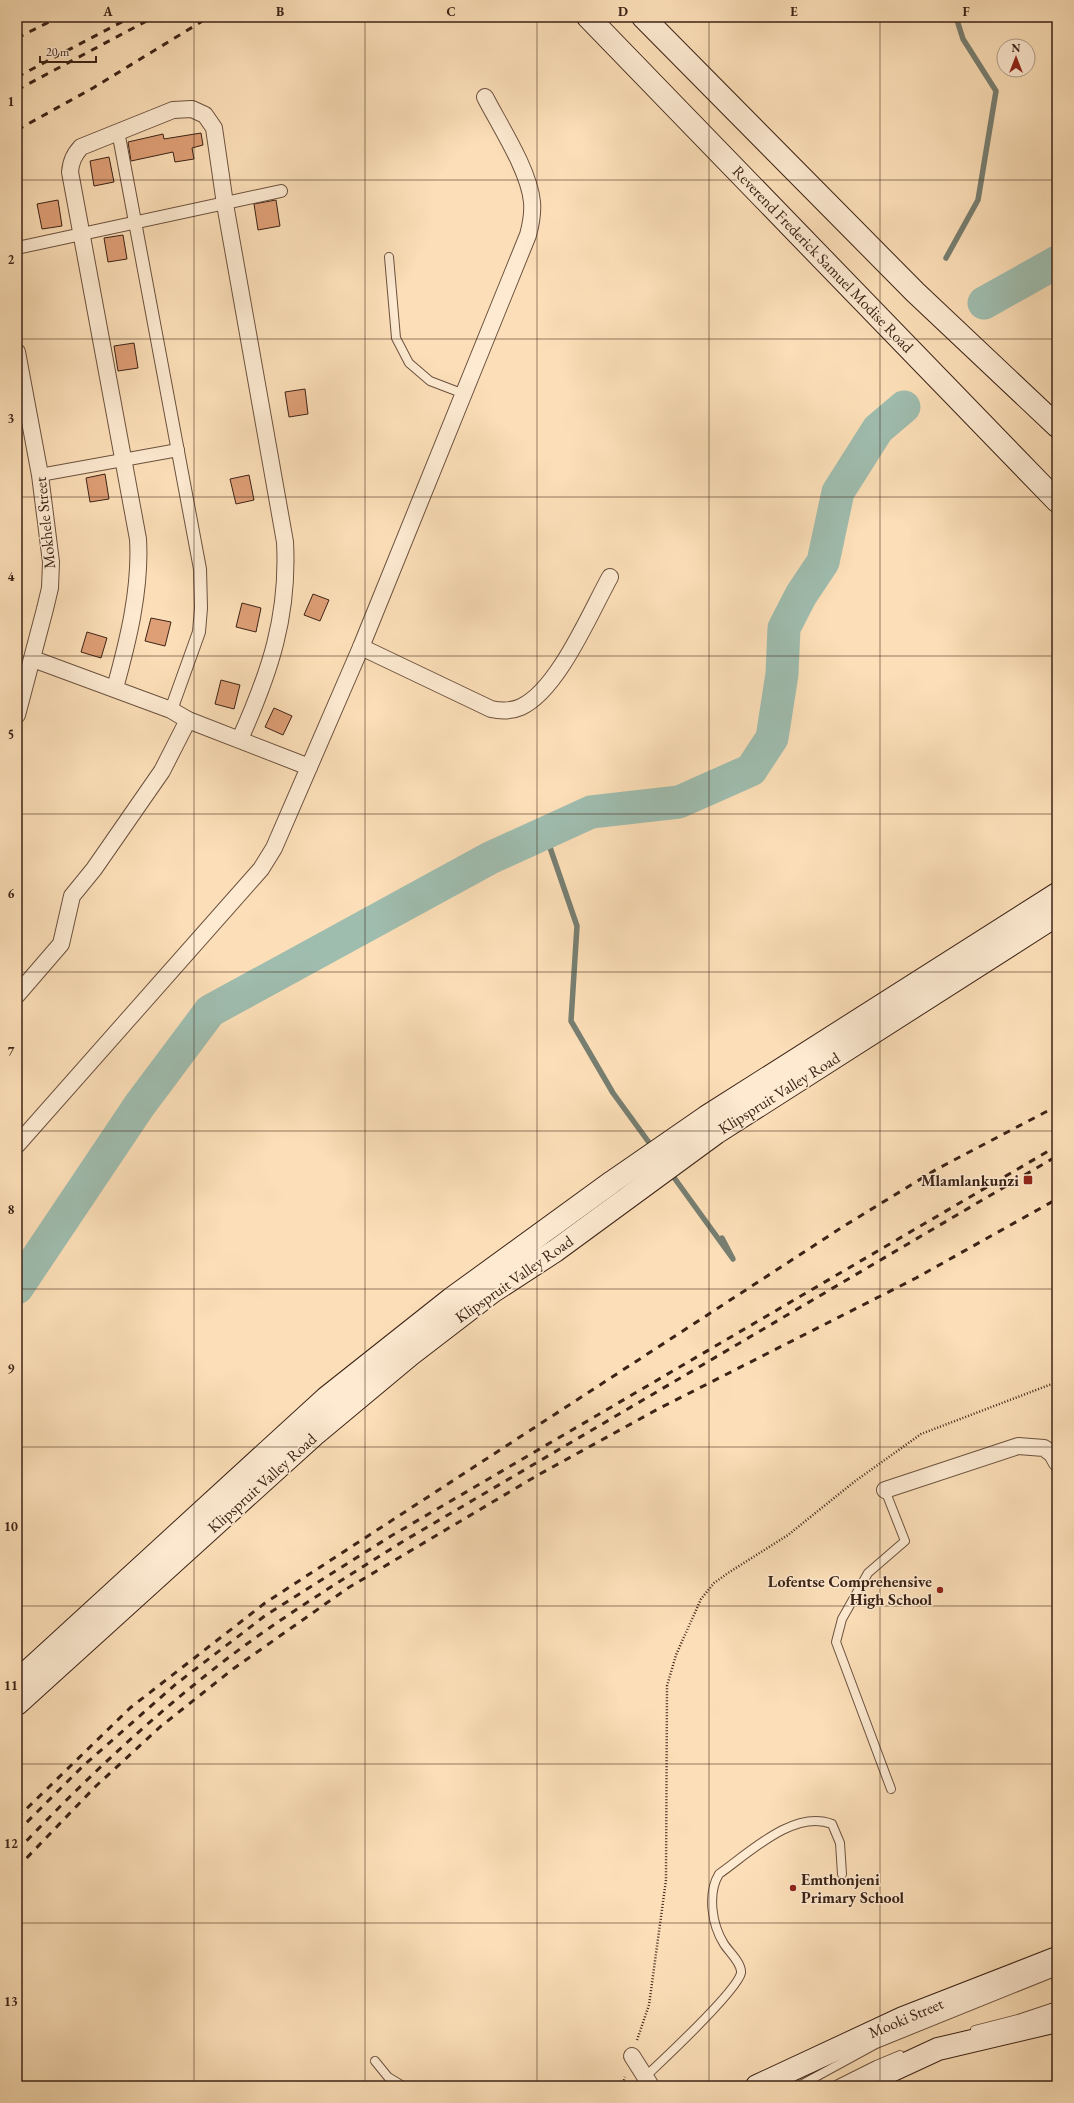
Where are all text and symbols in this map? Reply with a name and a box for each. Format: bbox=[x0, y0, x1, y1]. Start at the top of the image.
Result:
text: A bbox=[102, 3, 113, 20]
text: B bbox=[276, 3, 284, 20]
text: C bbox=[446, 3, 456, 20]
text: D bbox=[618, 3, 628, 20]
text: E bbox=[790, 3, 798, 20]
text: F bbox=[962, 3, 970, 20]
scale bar bbox=[40, 38, 96, 64]
north arrow bbox=[996, 38, 1036, 78]
text: N bbox=[1012, 41, 1021, 55]
text: 20 m bbox=[46, 44, 70, 60]
text: 1 bbox=[8, 93, 15, 110]
street label: Reverend Frederick Samuel Modise Road bbox=[728, 161, 919, 358]
text: 2 bbox=[8, 251, 15, 268]
text: 3 bbox=[8, 410, 15, 427]
street label: Mokhele Street bbox=[30, 476, 60, 570]
text: 4 bbox=[8, 568, 15, 585]
text: 5 bbox=[8, 726, 14, 743]
text: 6 bbox=[8, 885, 15, 902]
text: 7 bbox=[8, 1043, 15, 1060]
street label: Klipspruit Valley Road bbox=[714, 1047, 844, 1139]
place label: Mlamlankunzi bbox=[921, 1170, 1019, 1191]
marker: Mlamlankunzi bbox=[1022, 1174, 1034, 1186]
text: 8 bbox=[8, 1201, 15, 1218]
street label: Klipspruit Valley Road bbox=[451, 1230, 578, 1328]
text: 9 bbox=[8, 1360, 15, 1377]
street label: Klipspruit Valley Road bbox=[203, 1428, 322, 1537]
text: 10 bbox=[4, 1518, 18, 1535]
place label: Lofentse Comprehensive High School bbox=[768, 1571, 932, 1610]
marker: Lofentse Comprehensive High School bbox=[935, 1585, 945, 1595]
text: 11 bbox=[4, 1677, 18, 1694]
text: 12 bbox=[4, 1835, 18, 1852]
place label: Emthonjeni Primary School bbox=[801, 1869, 904, 1908]
marker: Emthonjeni Primary School bbox=[788, 1883, 798, 1893]
text: 13 bbox=[4, 1993, 18, 2010]
street label: Mooki Street bbox=[865, 1993, 947, 2043]

